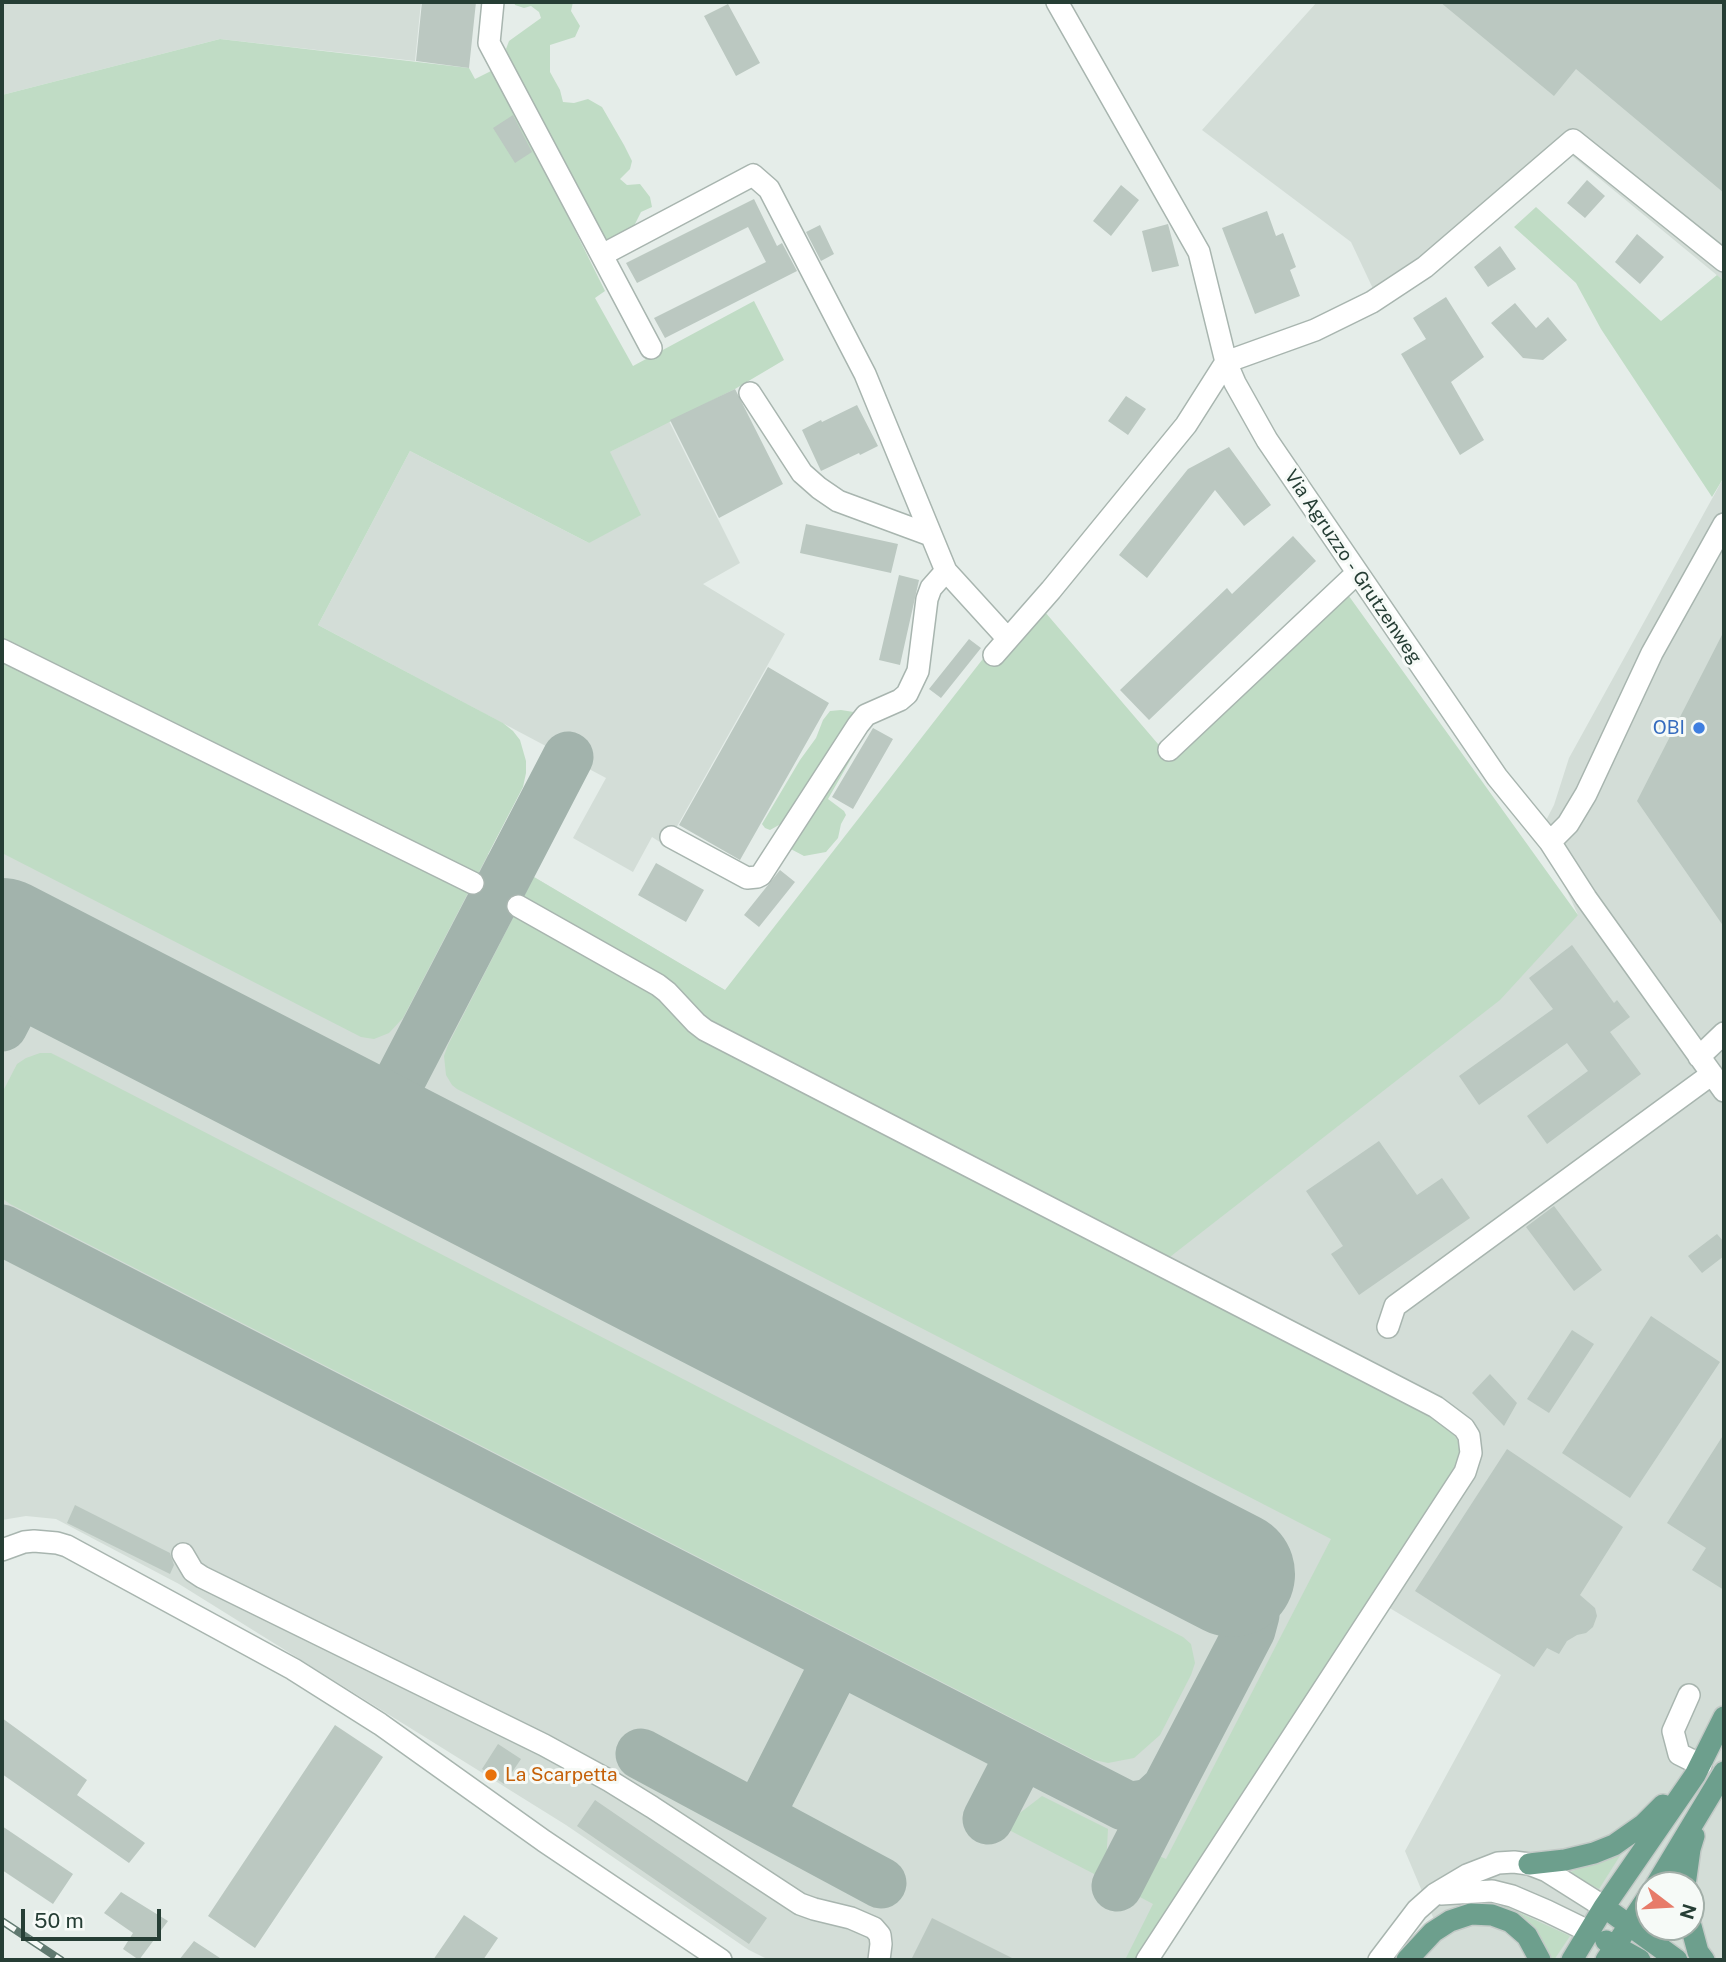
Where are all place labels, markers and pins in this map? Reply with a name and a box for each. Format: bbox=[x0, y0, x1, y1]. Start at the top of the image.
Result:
place label: OBI bbox=[1653, 717, 1685, 739]
marker: OBI bbox=[1691, 720, 1707, 736]
place label: La Scarpetta bbox=[505, 1764, 618, 1786]
marker: La Scarpetta bbox=[483, 1767, 499, 1783]

